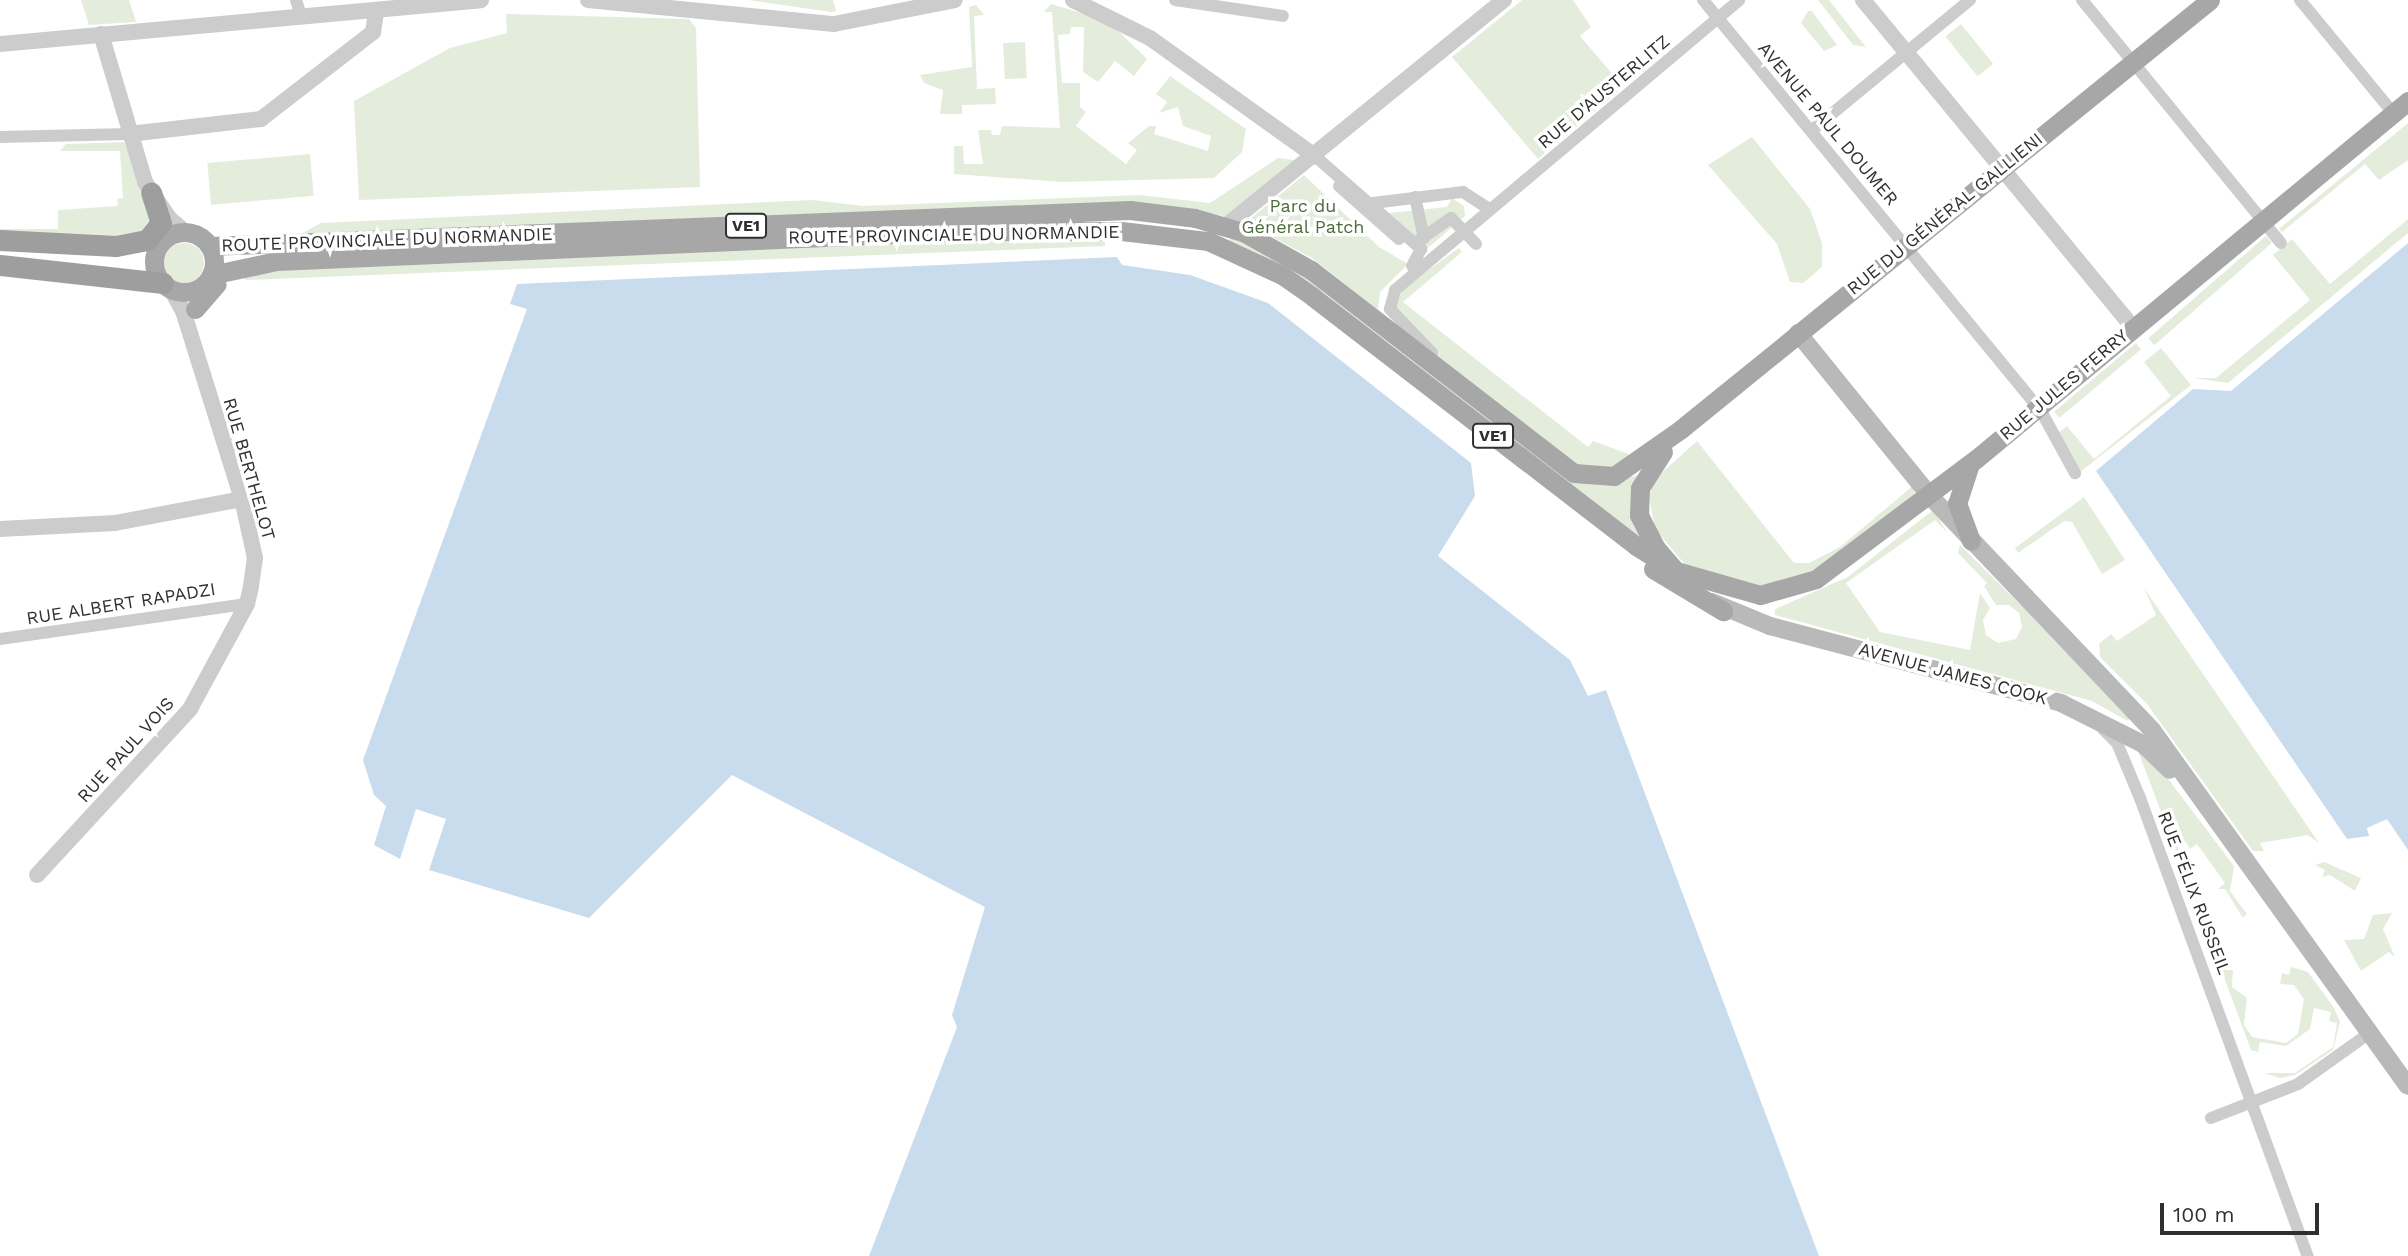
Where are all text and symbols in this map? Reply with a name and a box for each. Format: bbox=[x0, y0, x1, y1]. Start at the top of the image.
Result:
street label: RUE D'AUSTERLITZ bbox=[1534, 31, 1674, 153]
street label: AVENUE PAUL DOUMER bbox=[1753, 38, 1903, 210]
street label: RUE DU GÉNÉRAL GALLIENI bbox=[1843, 128, 2047, 300]
park label: Parc du Général Patch bbox=[1241, 196, 1365, 238]
road number: VE1 bbox=[725, 214, 767, 238]
street label: ROUTE PROVINCIALE DU NORMANDIE bbox=[788, 221, 1120, 249]
street label: ROUTE PROVINCIALE DU NORMANDIE bbox=[221, 223, 553, 257]
street label: RUE JULES FERRY bbox=[1995, 325, 2133, 445]
street label: RUE BERTHELOT bbox=[218, 395, 280, 543]
road number: VE1 bbox=[1472, 424, 1514, 448]
street label: RUE ALBERT RAPADZI bbox=[24, 578, 218, 630]
street label: AVENUE JAMES COOK bbox=[1856, 638, 2050, 710]
street label: RUE PAUL VOIS bbox=[73, 693, 179, 807]
street label: RUE FÉLIX RUSSEIL bbox=[2153, 808, 2235, 978]
scale bar bbox=[2163, 1190, 2322, 1234]
text: 100 m bbox=[2173, 1202, 2235, 1227]

